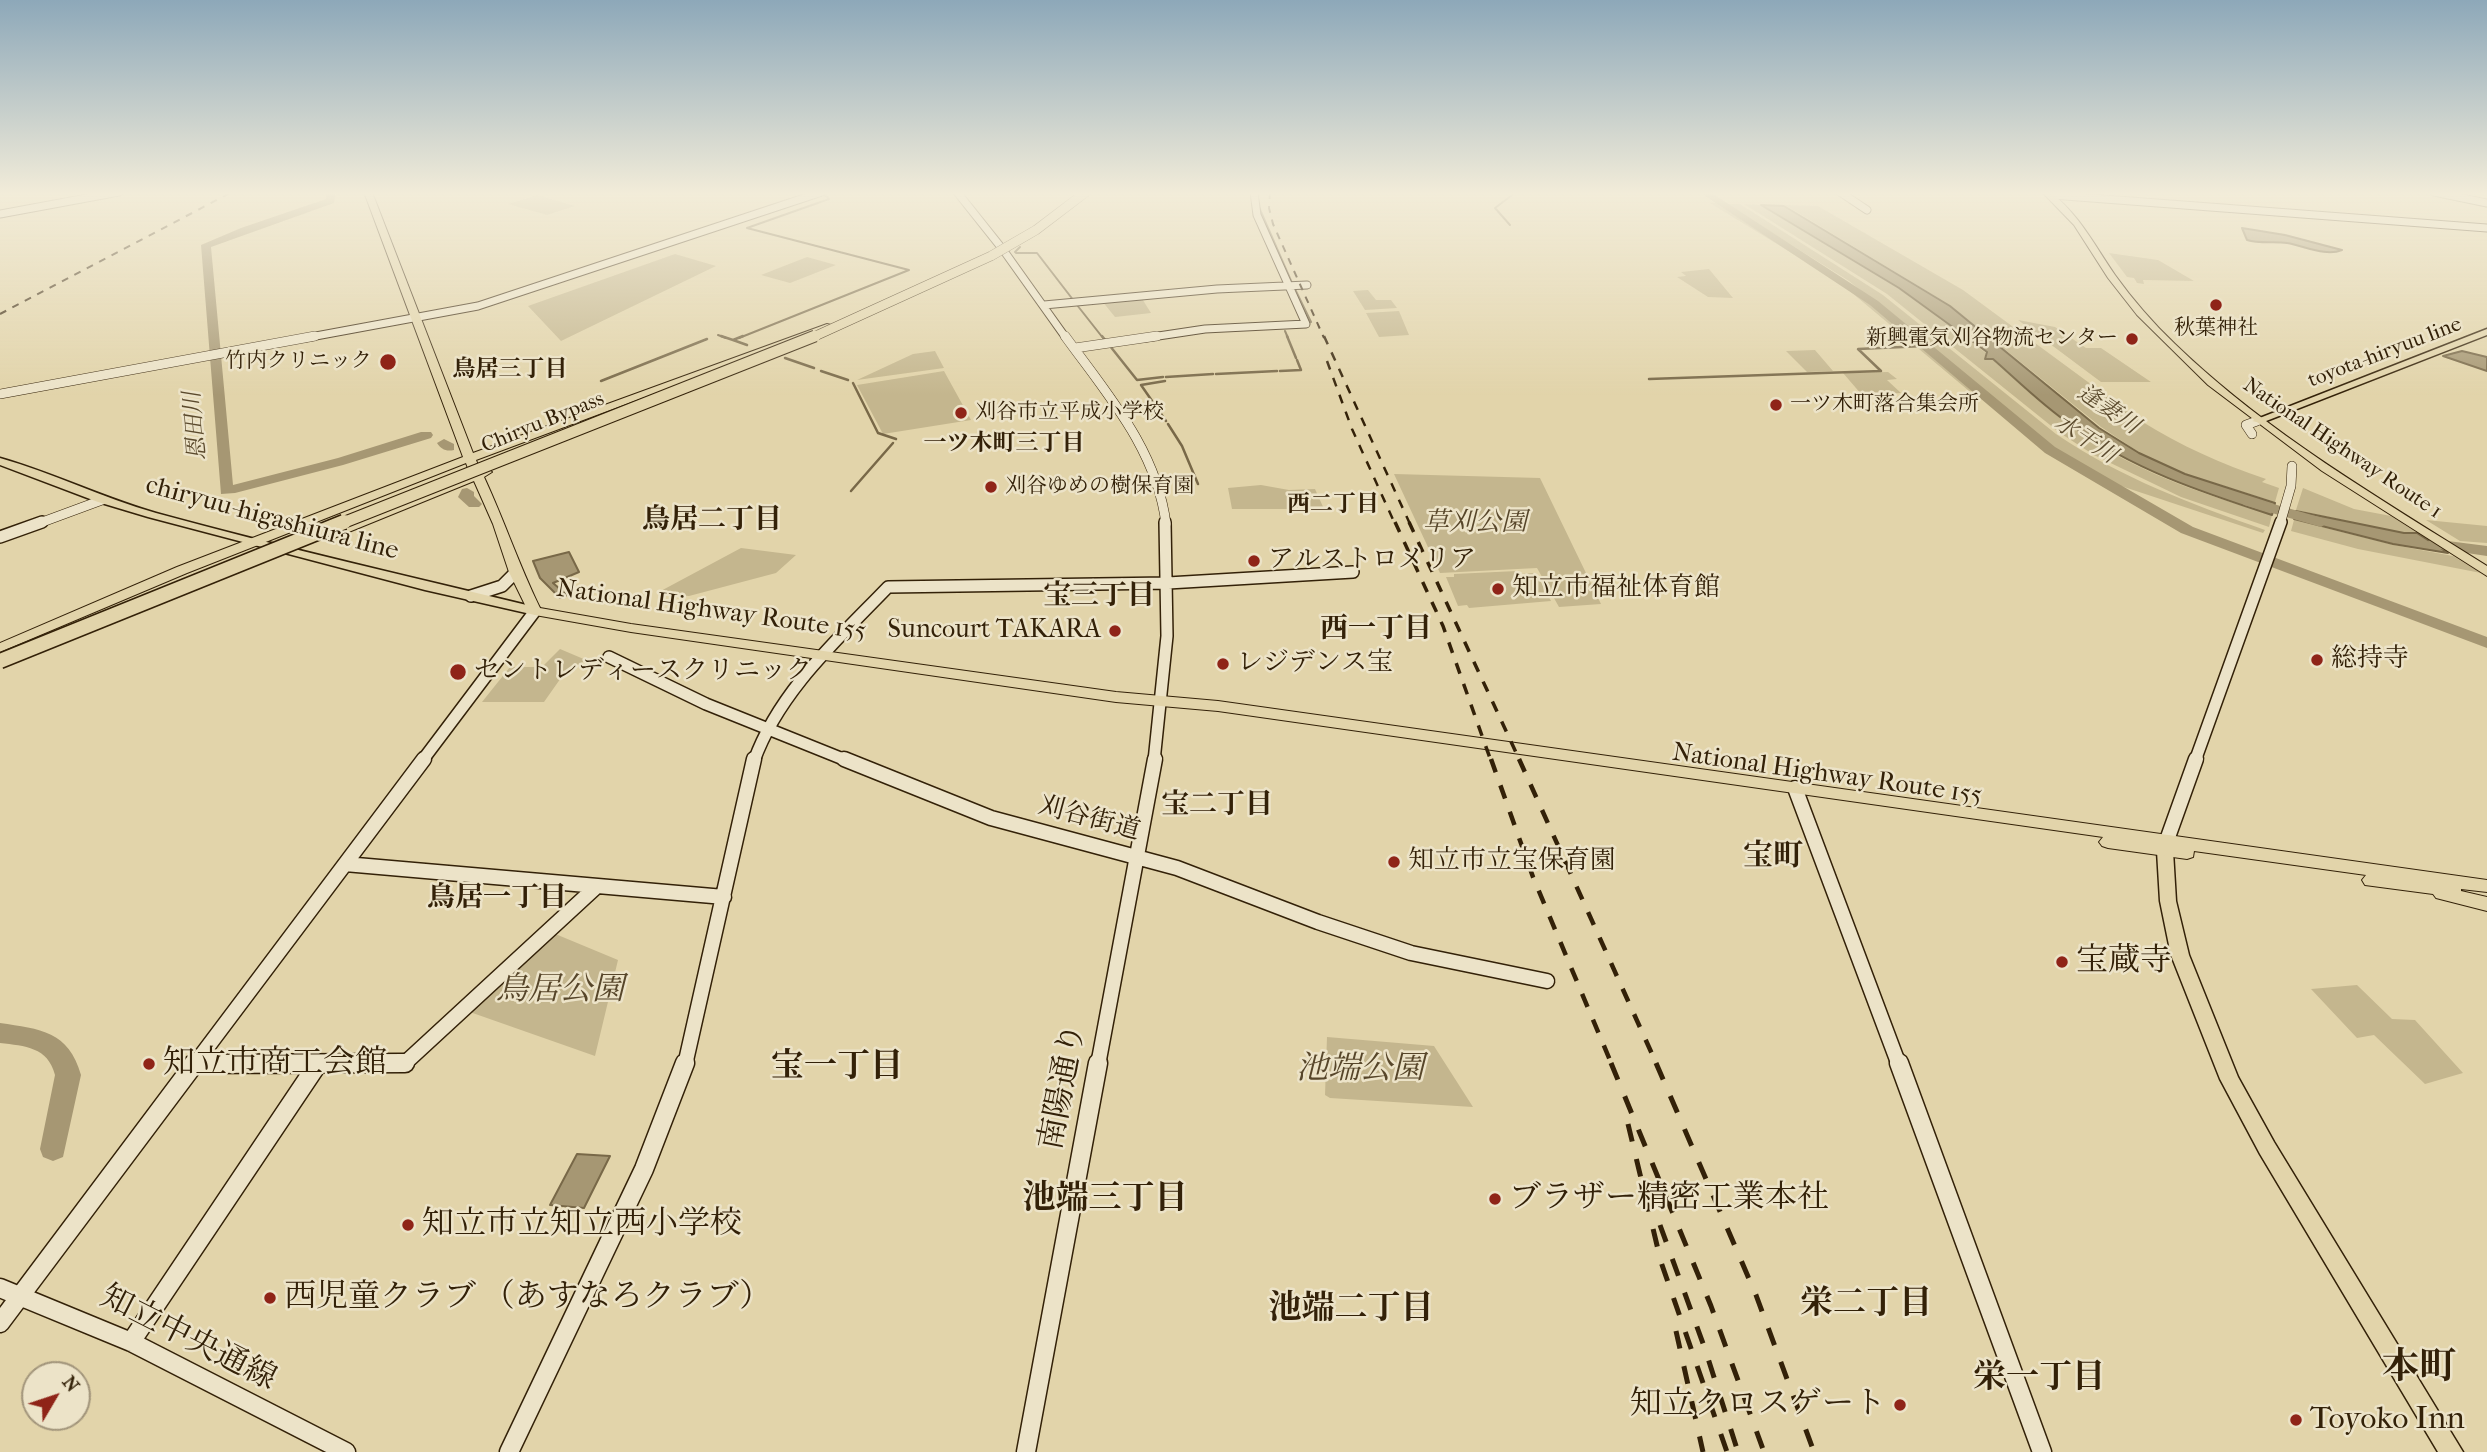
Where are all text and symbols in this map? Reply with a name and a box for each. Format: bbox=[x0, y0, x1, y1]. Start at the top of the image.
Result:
marker: 秋葉神社 bbox=[2208, 297, 2224, 313]
street label: toyota-hiryuu line bbox=[2305, 312, 2465, 394]
place label: 秋葉神社 bbox=[2174, 316, 2258, 342]
place label: 新興電気刈谷物流センター bbox=[1866, 326, 2118, 352]
marker: 新興電気刈谷物流センター bbox=[2124, 331, 2140, 347]
place label: 竹内クリニック bbox=[225, 349, 372, 375]
marker: 竹内クリニック bbox=[378, 352, 398, 372]
district label: 鳥居三丁目 bbox=[453, 356, 567, 384]
street label: National Highway Route 1 bbox=[2238, 373, 2446, 525]
water label: 逢妻川 bbox=[2072, 379, 2144, 441]
street label: Chiryu Bypass bbox=[478, 387, 608, 459]
water label: 恩田川 bbox=[179, 390, 213, 462]
place label: 一ツ木町落合集会所 bbox=[1790, 392, 1979, 418]
marker: 一ツ木町落合集会所 bbox=[1768, 397, 1784, 413]
place label: 刈谷市立平成小学校 bbox=[975, 400, 1164, 426]
marker: 刈谷市立平成小学校 bbox=[953, 405, 969, 421]
water label: 水干川 bbox=[2049, 410, 2121, 470]
district label: 一ツ木町三丁目 bbox=[924, 430, 1084, 458]
street label: chiryuu-higashiura line bbox=[142, 470, 402, 568]
place label: 刈谷ゆめの樹保育園 bbox=[1005, 474, 1194, 500]
marker: 刈谷ゆめの樹保育園 bbox=[983, 479, 999, 495]
district label: 西二丁目 bbox=[1287, 491, 1379, 519]
district label: 鳥居二丁目 bbox=[642, 504, 782, 538]
park label: 草刈公園 bbox=[1423, 508, 1527, 540]
place label: アルストロメリア bbox=[1268, 545, 1476, 577]
marker: アルストロメリア bbox=[1246, 553, 1262, 569]
place label: 知立市福祉体育館 bbox=[1512, 573, 1720, 605]
street label: National Highway Route 155 bbox=[554, 574, 868, 648]
district label: 宝三丁目 bbox=[1043, 580, 1155, 614]
marker: 知立市福祉体育館 bbox=[1490, 581, 1506, 597]
district label: 西一丁目 bbox=[1320, 613, 1432, 647]
place label: Suncourt TAKARA bbox=[888, 615, 1101, 647]
marker: Suncourt TAKARA bbox=[1107, 623, 1123, 639]
place label: 総持寺 bbox=[2331, 644, 2409, 676]
place label: レジデンス宝 bbox=[1237, 648, 1393, 680]
marker: 総持寺 bbox=[2309, 652, 2325, 668]
place label: セントレディースクリニック bbox=[474, 656, 812, 688]
marker: レジデンス宝 bbox=[1215, 656, 1231, 672]
marker: セントレディースクリニック bbox=[448, 662, 468, 682]
street label: National Highway Route 155 bbox=[1670, 738, 1984, 812]
district label: 宝二丁目 bbox=[1161, 789, 1273, 823]
street label: 刈谷街道 bbox=[1035, 790, 1143, 848]
district label: 宝町 bbox=[1743, 840, 1803, 876]
place label: 知立市立宝保育園 bbox=[1408, 846, 1616, 878]
marker: 知立市立宝保育園 bbox=[1386, 854, 1402, 870]
district label: 鳥居一丁目 bbox=[427, 882, 567, 916]
place label: 宝蔵寺 bbox=[2076, 943, 2172, 981]
marker: 宝蔵寺 bbox=[2054, 954, 2070, 970]
park label: 鳥居公園 bbox=[496, 972, 624, 1010]
street label: 南陽通り bbox=[1033, 1021, 1095, 1153]
place label: 知立市商工会館 bbox=[163, 1045, 387, 1083]
district label: 宝一丁目 bbox=[771, 1048, 903, 1088]
park label: 池端公園 bbox=[1296, 1051, 1424, 1089]
marker: 知立市商工会館 bbox=[141, 1056, 157, 1072]
district label: 池端三丁目 bbox=[1023, 1180, 1187, 1220]
place label: ブラザー精密工業本社 bbox=[1509, 1180, 1829, 1218]
marker: ブラザー精密工業本社 bbox=[1487, 1191, 1503, 1207]
place label: 知立市立知立西小学校 bbox=[422, 1206, 742, 1244]
marker: 知立市立知立西小学校 bbox=[400, 1217, 416, 1233]
street label: 知立中央通線 bbox=[94, 1278, 282, 1400]
place label: 西児童クラブ （あすなろクラブ） bbox=[284, 1279, 771, 1317]
district label: 栄二丁目 bbox=[1800, 1285, 1932, 1325]
marker: 西児童クラブ （あすなろクラブ） bbox=[262, 1290, 278, 1306]
district label: 池端二丁目 bbox=[1269, 1290, 1433, 1330]
district label: 本町 bbox=[2382, 1347, 2456, 1391]
district label: 栄一丁目 bbox=[1973, 1359, 2105, 1399]
north arrow bbox=[21, 1361, 91, 1431]
text: N bbox=[58, 1372, 84, 1397]
place label: 知立クロスゲート bbox=[1630, 1386, 1886, 1424]
marker: 知立クロスゲート bbox=[1892, 1397, 1908, 1413]
place label: Toyoko Inn bbox=[2310, 1401, 2465, 1439]
marker: Toyoko Inn bbox=[2288, 1412, 2304, 1428]

